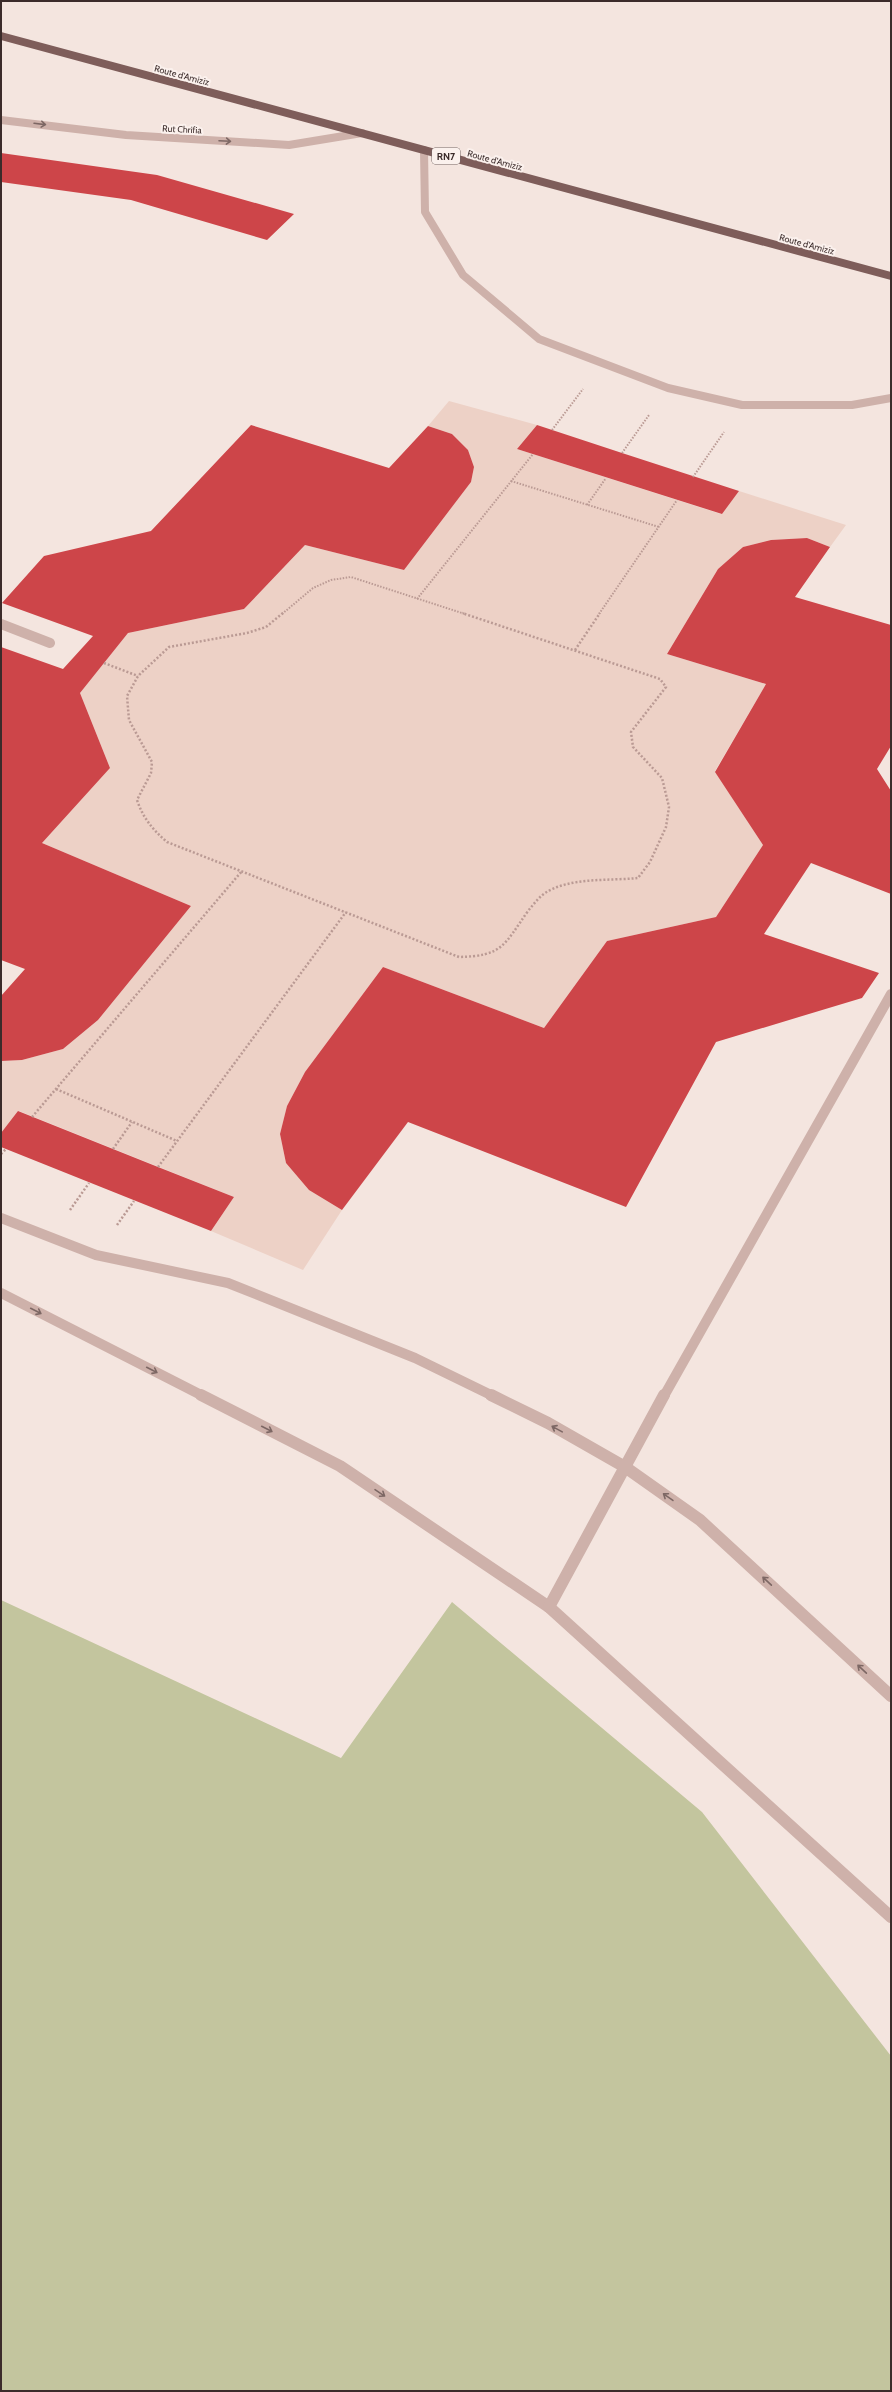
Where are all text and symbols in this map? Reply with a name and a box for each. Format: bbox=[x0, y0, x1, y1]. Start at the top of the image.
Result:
street label: Route d'Amiziz bbox=[153, 62, 211, 88]
one-way arrow bbox=[33, 121, 46, 128]
street label: Rut Chrifia bbox=[162, 122, 203, 136]
one-way arrow bbox=[218, 137, 231, 144]
street label: Route d'Amiziz bbox=[466, 147, 524, 173]
road number: RN7 bbox=[432, 148, 460, 164]
street label: Route d'Amiziz bbox=[778, 231, 836, 257]
one-way arrow bbox=[30, 1308, 42, 1315]
one-way arrow bbox=[145, 1367, 157, 1374]
one-way arrow bbox=[551, 1424, 563, 1432]
one-way arrow bbox=[261, 1426, 273, 1433]
one-way arrow bbox=[374, 1489, 385, 1497]
one-way arrow bbox=[662, 1493, 673, 1501]
one-way arrow bbox=[761, 1577, 772, 1586]
one-way arrow bbox=[857, 1665, 867, 1674]

